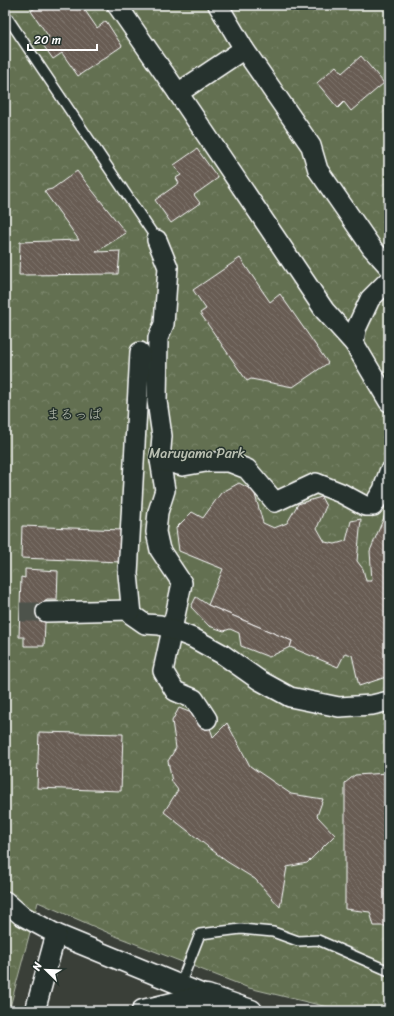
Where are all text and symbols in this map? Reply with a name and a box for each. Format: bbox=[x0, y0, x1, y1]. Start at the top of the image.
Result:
scale bar bbox=[28, 26, 97, 52]
text: 20 m bbox=[34, 29, 61, 51]
park label: まるっぱ bbox=[46, 402, 102, 427]
park label: Maruyama Park bbox=[149, 441, 246, 466]
north arrow bbox=[26, 950, 66, 990]
text: N bbox=[27, 959, 48, 974]

